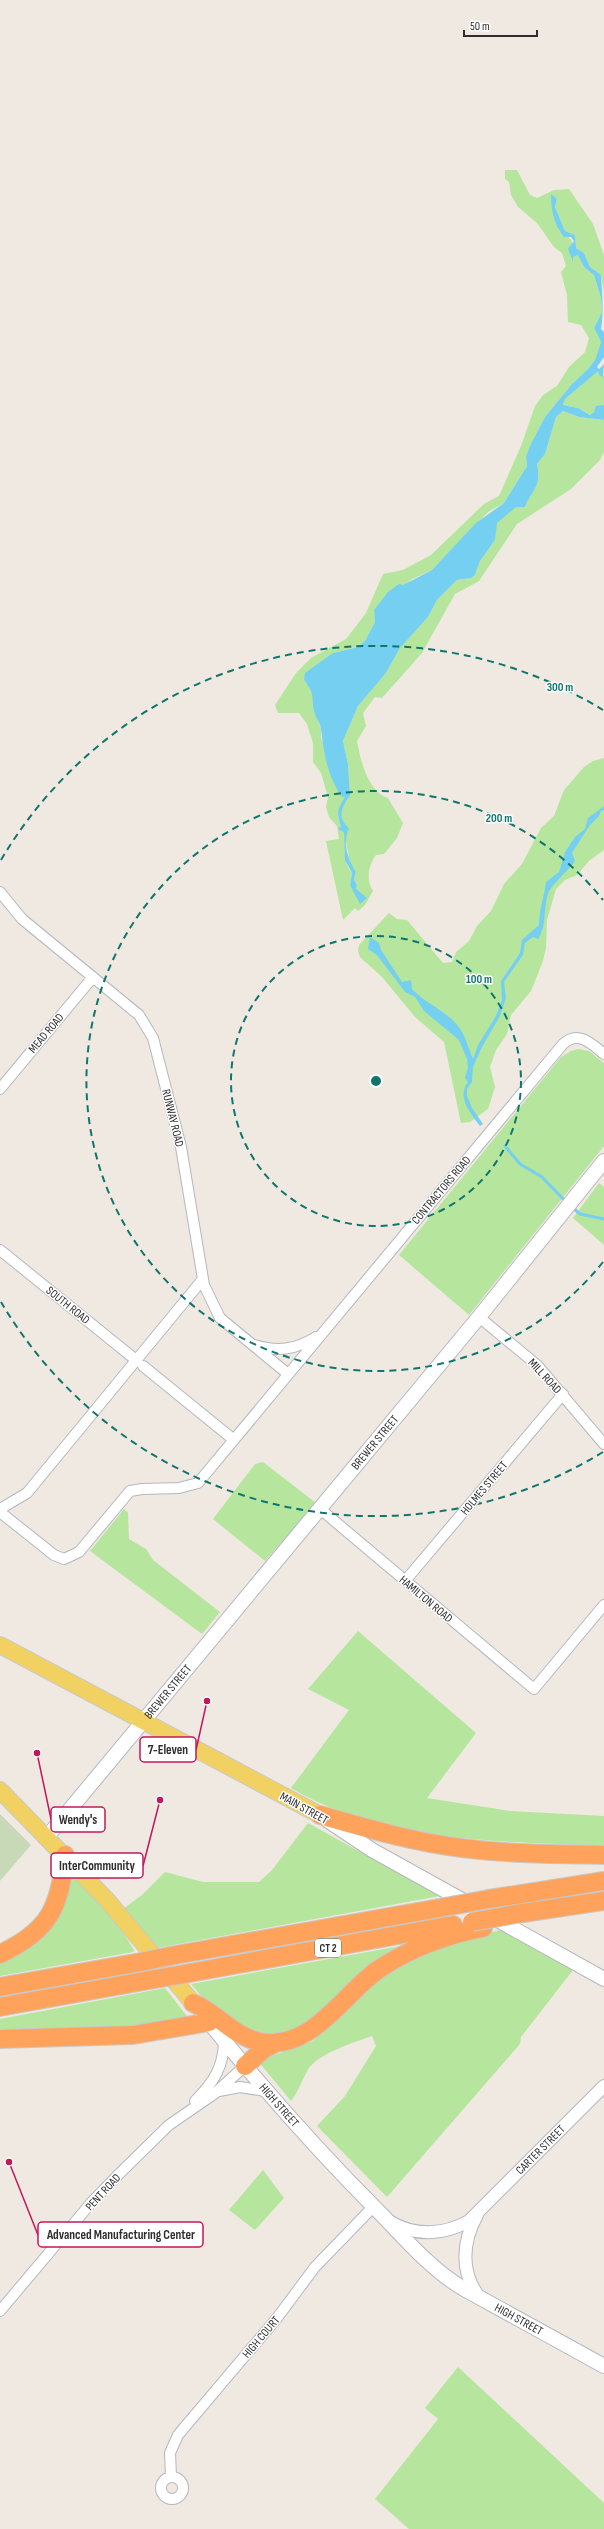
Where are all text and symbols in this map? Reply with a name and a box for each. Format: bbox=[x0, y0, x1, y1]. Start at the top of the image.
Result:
scale bar bbox=[464, 12, 537, 38]
text: 50 m bbox=[470, 19, 490, 34]
text: 300 m bbox=[547, 680, 573, 695]
text: 200 m bbox=[486, 811, 512, 826]
text: 100 m bbox=[466, 972, 492, 987]
street label: MEAD ROAD bbox=[25, 1010, 67, 1056]
centre of rings bbox=[369, 1074, 383, 1088]
street label: RUNWAY ROAD bbox=[158, 1088, 187, 1149]
street label: CONTRACTORS ROAD bbox=[409, 1153, 474, 1227]
street label: SOUTH ROAD bbox=[43, 1283, 93, 1328]
street label: MILL ROAD bbox=[525, 1356, 565, 1397]
street label: BREWER STREET bbox=[348, 1412, 402, 1473]
street label: HOLMES STREET bbox=[457, 1458, 511, 1518]
street label: HAMILTON ROAD bbox=[396, 1573, 456, 1626]
street label: BREWER STREET bbox=[141, 1662, 195, 1722]
callout: 7-Eleven bbox=[140, 1737, 196, 1762]
text: 7-Eleven bbox=[148, 1742, 188, 1758]
street label: MAIN STREET bbox=[277, 1789, 331, 1828]
callout: Wendy's bbox=[51, 1807, 105, 1832]
text: Wendy's bbox=[59, 1812, 97, 1828]
callout: InterCommunity bbox=[51, 1853, 143, 1878]
text: InterCommunity bbox=[59, 1858, 136, 1874]
road number: CT 2 bbox=[315, 1939, 341, 1957]
street label: HIGH STREET bbox=[256, 2081, 302, 2130]
street label: CARTER STREET bbox=[513, 2122, 569, 2178]
street label: PENT ROAD bbox=[82, 2171, 124, 2214]
callout: Advanced Manufacturing Center bbox=[38, 2222, 203, 2247]
text: Advanced Manufacturing Center bbox=[46, 2227, 195, 2243]
street label: HIGH STREET bbox=[492, 2300, 546, 2339]
street label: HIGH COURT bbox=[239, 2313, 283, 2361]

